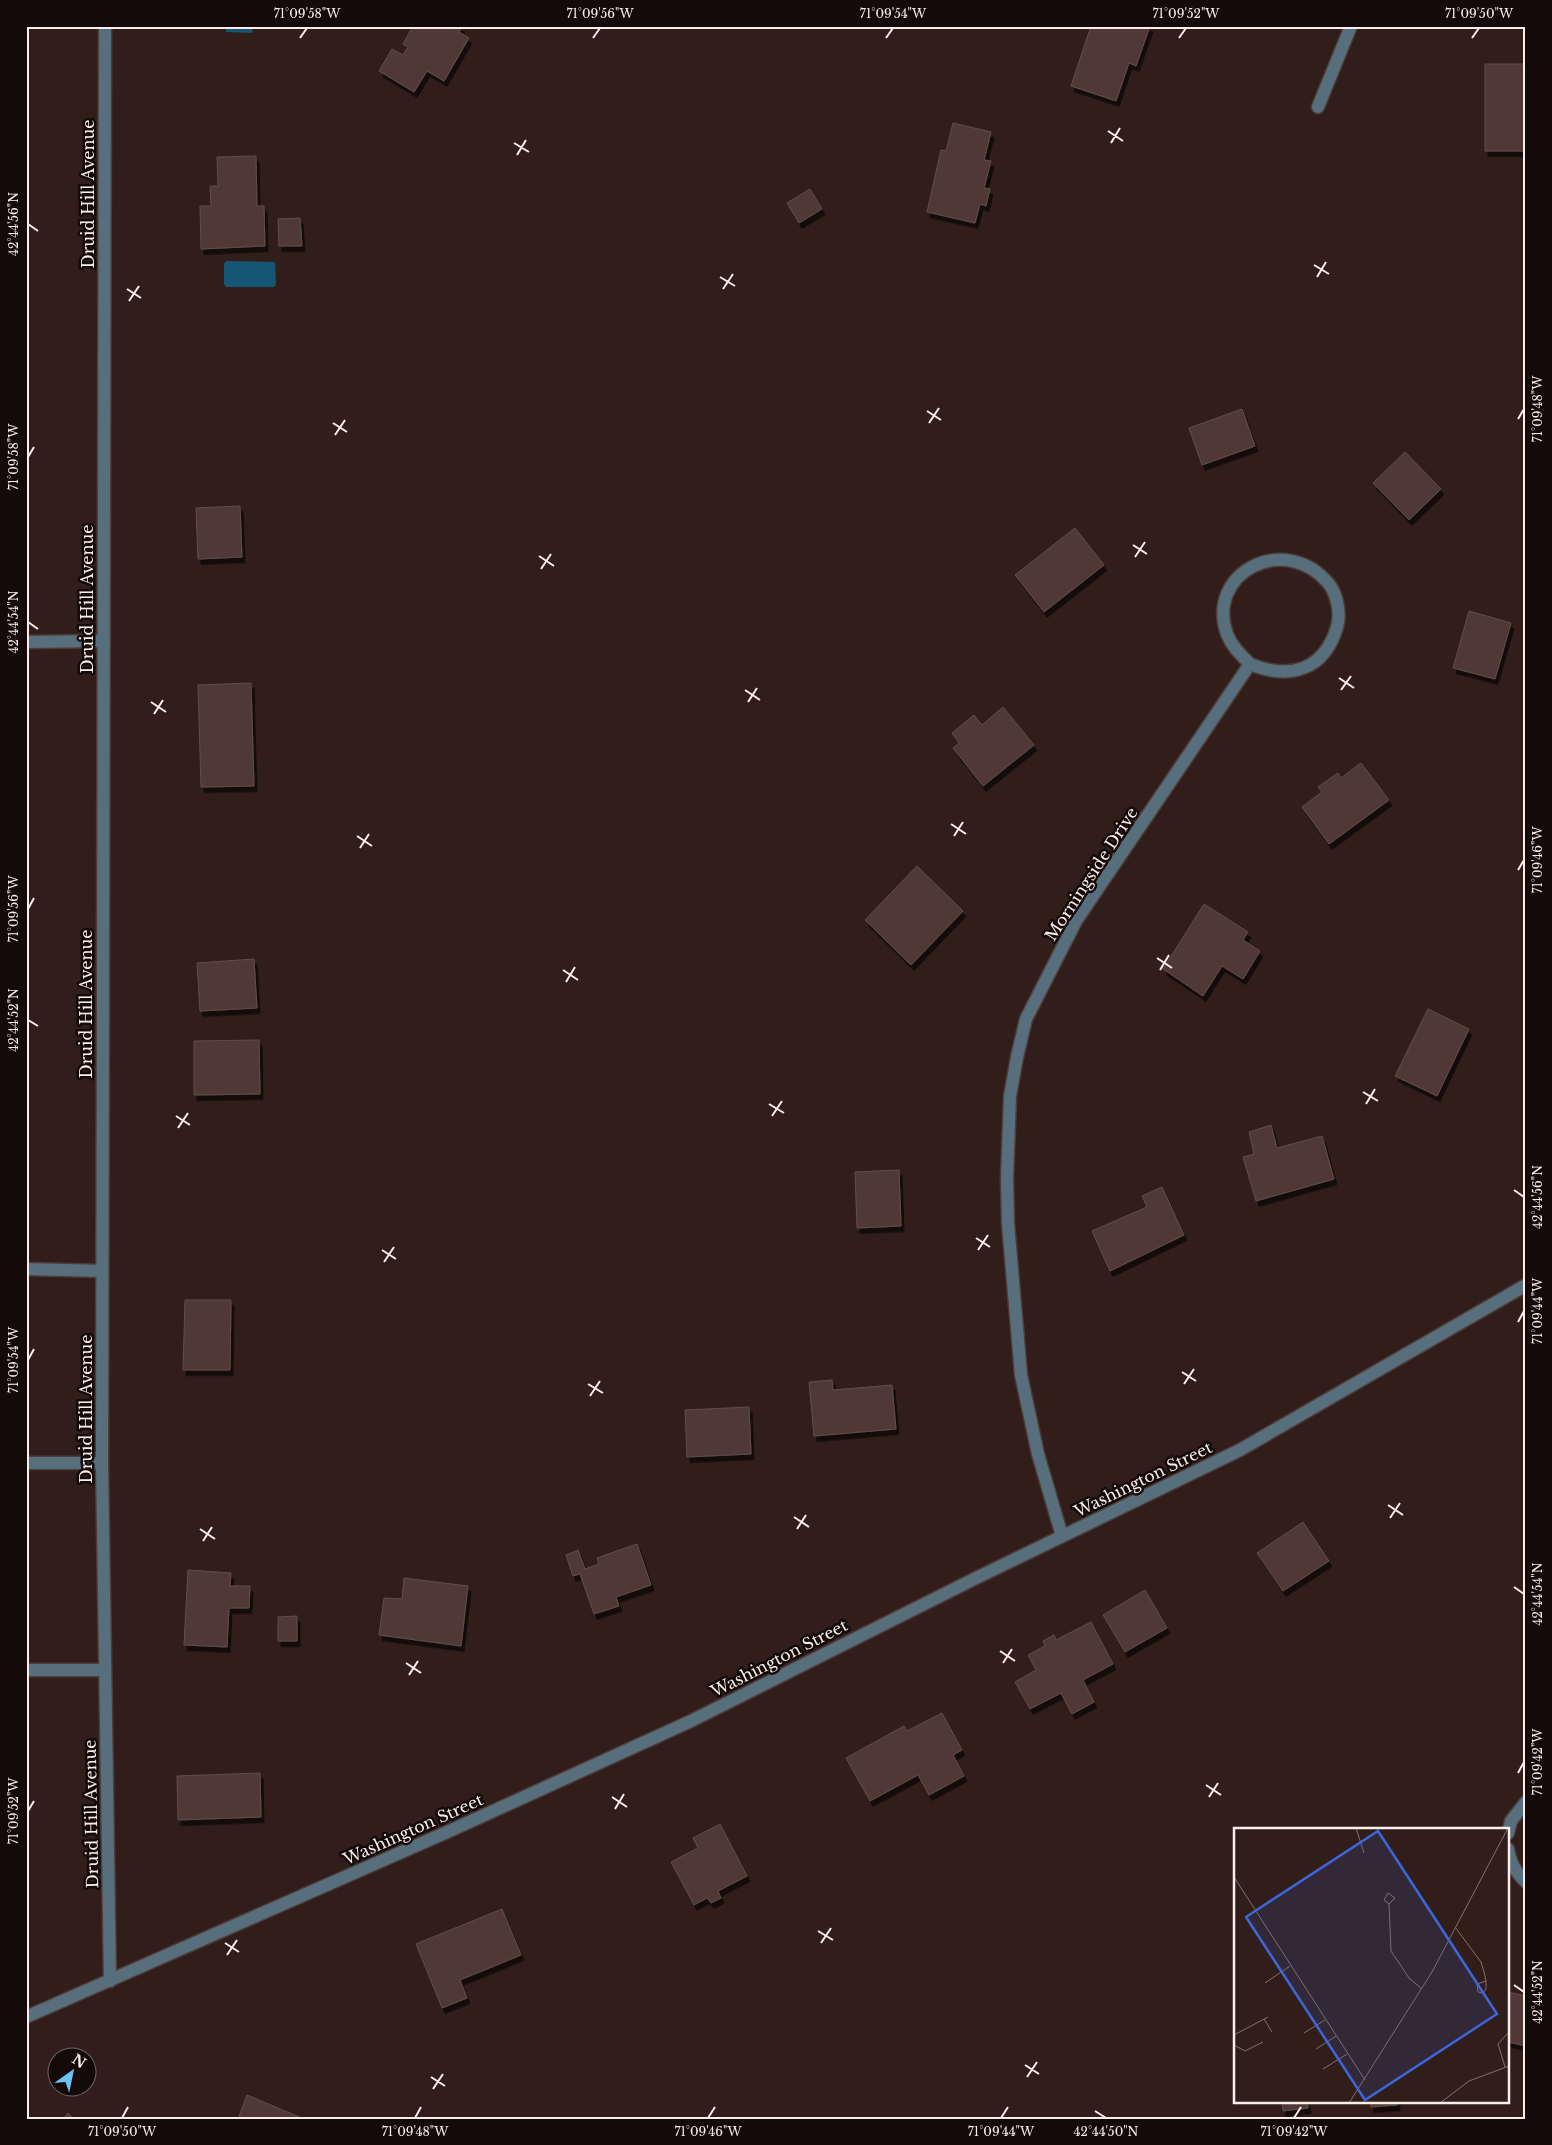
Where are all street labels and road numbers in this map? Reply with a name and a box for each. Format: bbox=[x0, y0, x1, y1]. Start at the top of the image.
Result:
street label: Druid Hill Avenue bbox=[78, 120, 98, 268]
street label: Druid Hill Avenue bbox=[77, 525, 97, 673]
street label: Morningside Drive bbox=[1040, 803, 1142, 945]
street label: Druid Hill Avenue bbox=[76, 930, 96, 1078]
street label: Druid Hill Avenue bbox=[76, 1335, 96, 1483]
street label: Washington Street bbox=[1070, 1437, 1215, 1521]
street label: Washington Street bbox=[706, 1615, 851, 1702]
street label: Druid Hill Avenue bbox=[80, 1739, 102, 1889]
street label: Washington Street bbox=[339, 1789, 486, 1869]

